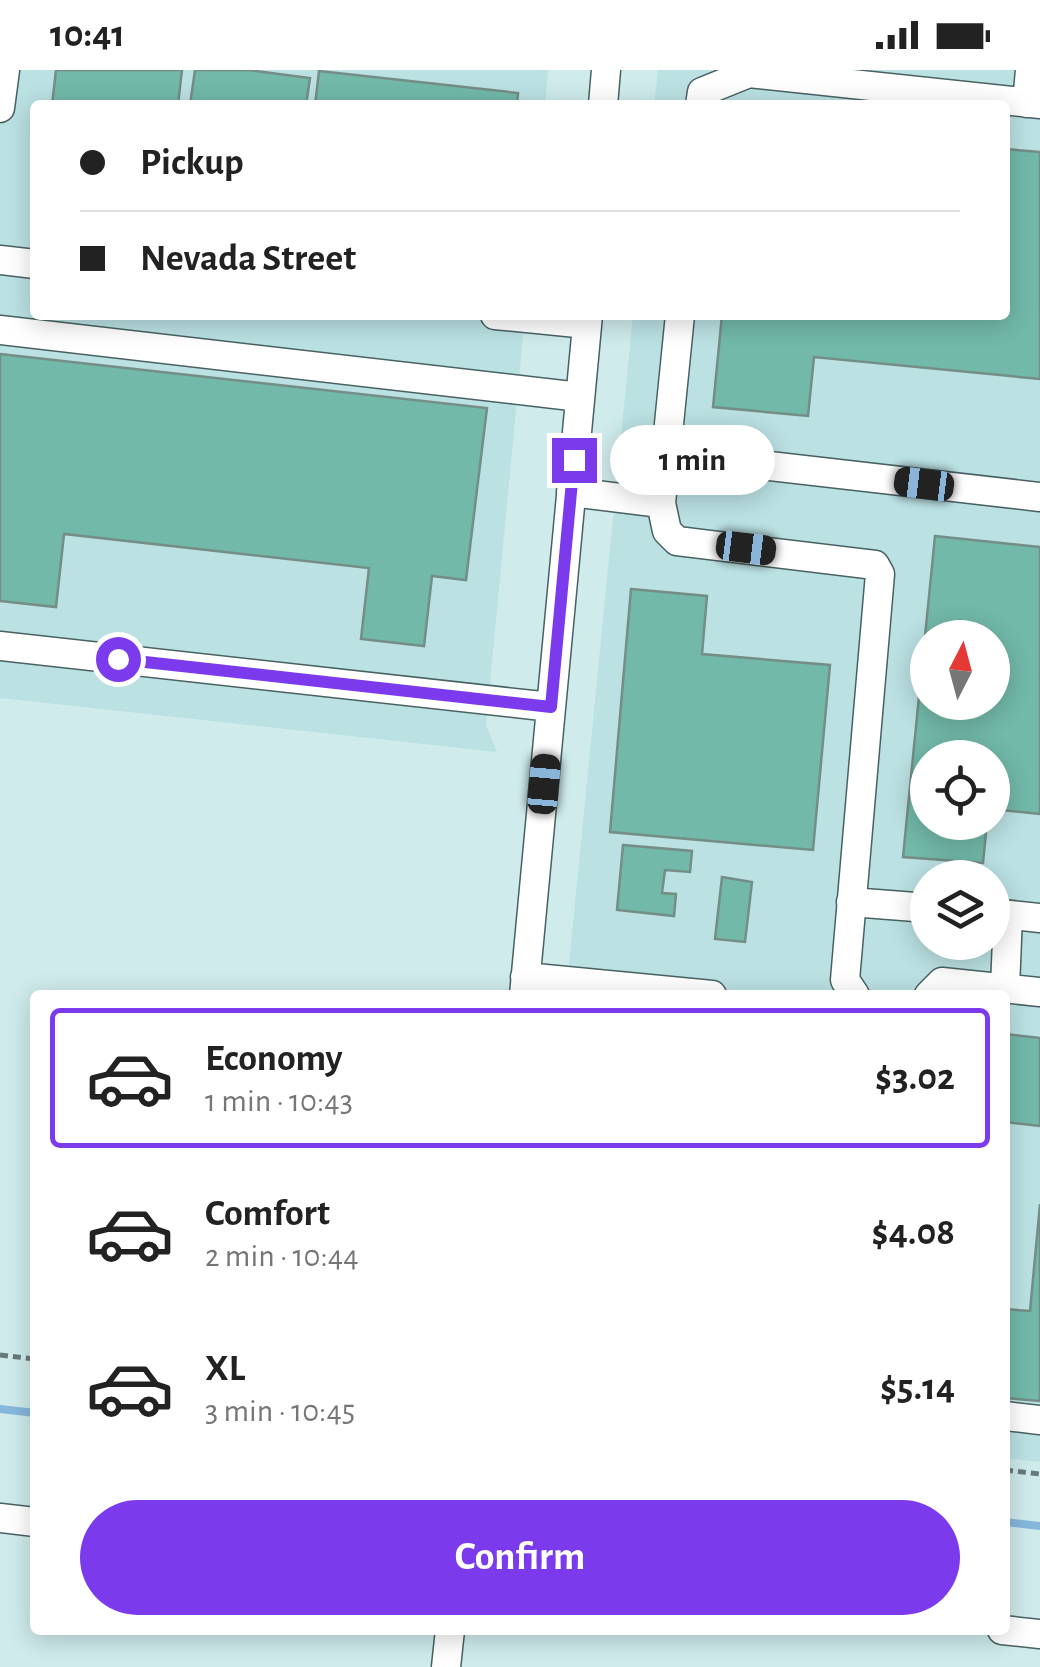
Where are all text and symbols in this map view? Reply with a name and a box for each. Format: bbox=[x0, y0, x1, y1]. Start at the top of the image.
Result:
text: 10:41 bbox=[50, 16, 125, 54]
text: Pickup bbox=[140, 144, 244, 182]
text: Nevada Street bbox=[140, 240, 356, 278]
callout: 1 min bbox=[609, 425, 774, 495]
route end bbox=[552, 438, 597, 483]
text: 1 min bbox=[659, 444, 726, 476]
car bbox=[892, 465, 956, 503]
car bbox=[714, 529, 778, 567]
north arrow bbox=[910, 620, 1010, 720]
map controls bbox=[910, 620, 1010, 960]
route start bbox=[96, 637, 141, 682]
button: locate bbox=[910, 740, 1010, 840]
car bbox=[526, 753, 562, 815]
button: layers bbox=[910, 860, 1010, 960]
icon: car bbox=[85, 1033, 175, 1123]
text: Economy bbox=[205, 1040, 343, 1078]
text: $3.02 bbox=[875, 1059, 955, 1097]
text: 1 min · 10:43 bbox=[205, 1085, 353, 1117]
icon: car bbox=[85, 1188, 175, 1278]
text: Comfort bbox=[205, 1195, 330, 1233]
text: $4.08 bbox=[872, 1214, 955, 1252]
text: 2 min · 10:44 bbox=[205, 1240, 359, 1272]
icon: car bbox=[85, 1343, 175, 1433]
text: XL bbox=[205, 1350, 245, 1388]
text: $5.14 bbox=[880, 1369, 955, 1407]
text: 3 min · 10:45 bbox=[205, 1395, 355, 1427]
button: Confirm bbox=[80, 1500, 960, 1615]

